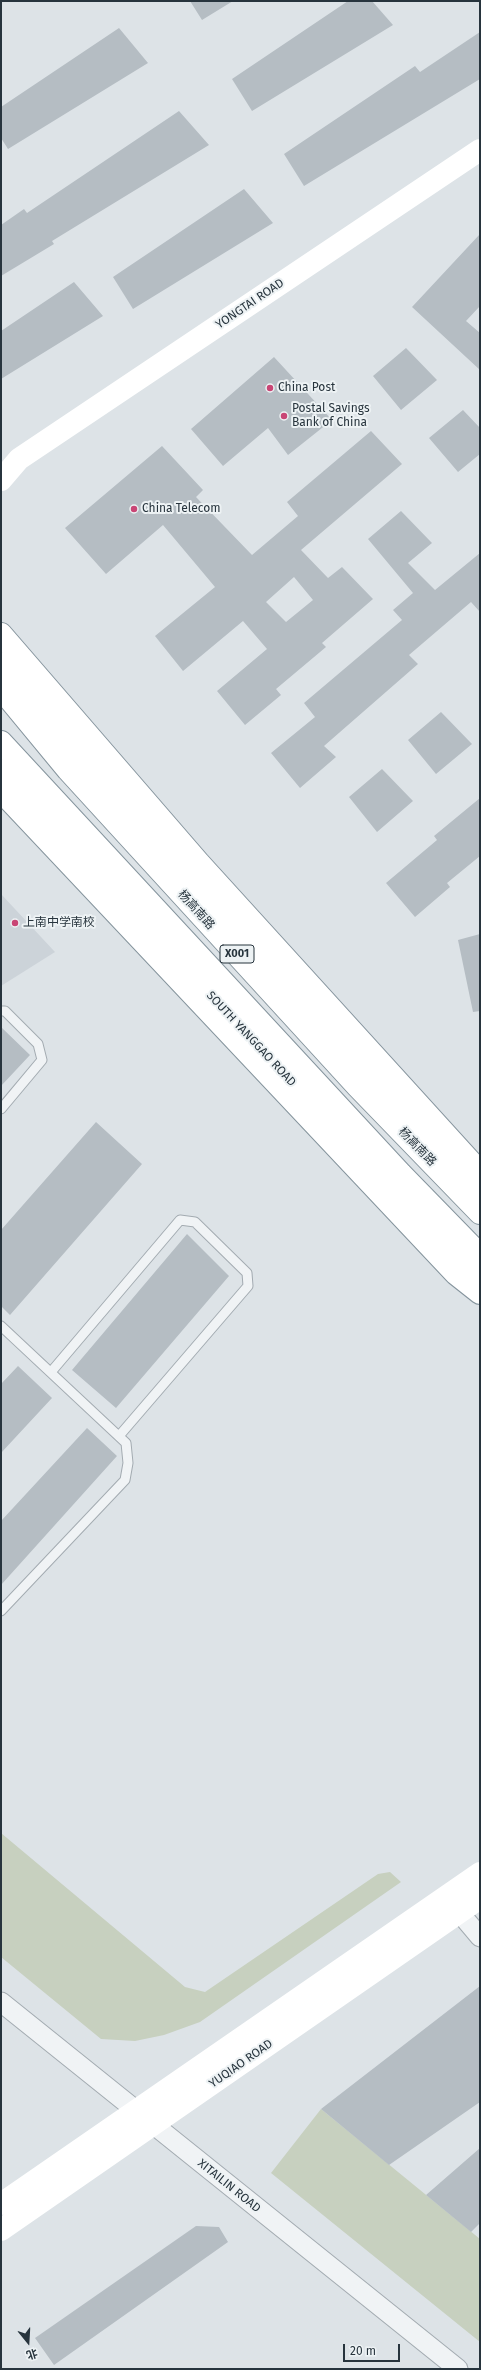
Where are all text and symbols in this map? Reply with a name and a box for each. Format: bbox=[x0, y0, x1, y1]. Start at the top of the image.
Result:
street label: YONGTAI ROAD bbox=[213, 276, 287, 332]
place label: China Post bbox=[278, 381, 335, 395]
marker: China Post bbox=[265, 383, 275, 393]
place label: Postal Savings Bank of China bbox=[292, 402, 370, 430]
marker: Postal Savings Bank of China bbox=[279, 411, 289, 421]
place label: China Telecom bbox=[142, 502, 221, 516]
marker: China Telecom bbox=[129, 504, 139, 514]
street label: 杨高南路 bbox=[175, 887, 217, 933]
place label: 上南中学南校 bbox=[23, 916, 95, 930]
marker: 上南中学南校 bbox=[10, 918, 20, 928]
road number: X001 bbox=[220, 945, 254, 963]
street label: SOUTH YANGGAO ROAD bbox=[203, 988, 299, 1090]
street label: 杨高南路 bbox=[395, 1125, 439, 1169]
street label: YUQIAO ROAD bbox=[206, 2037, 276, 2091]
street label: XITAILIN ROAD bbox=[195, 2156, 263, 2216]
north arrow bbox=[8, 2322, 48, 2362]
scale bar bbox=[345, 2336, 402, 2362]
text: 20 m bbox=[350, 2344, 376, 2358]
text: 北 bbox=[25, 2346, 39, 2362]

